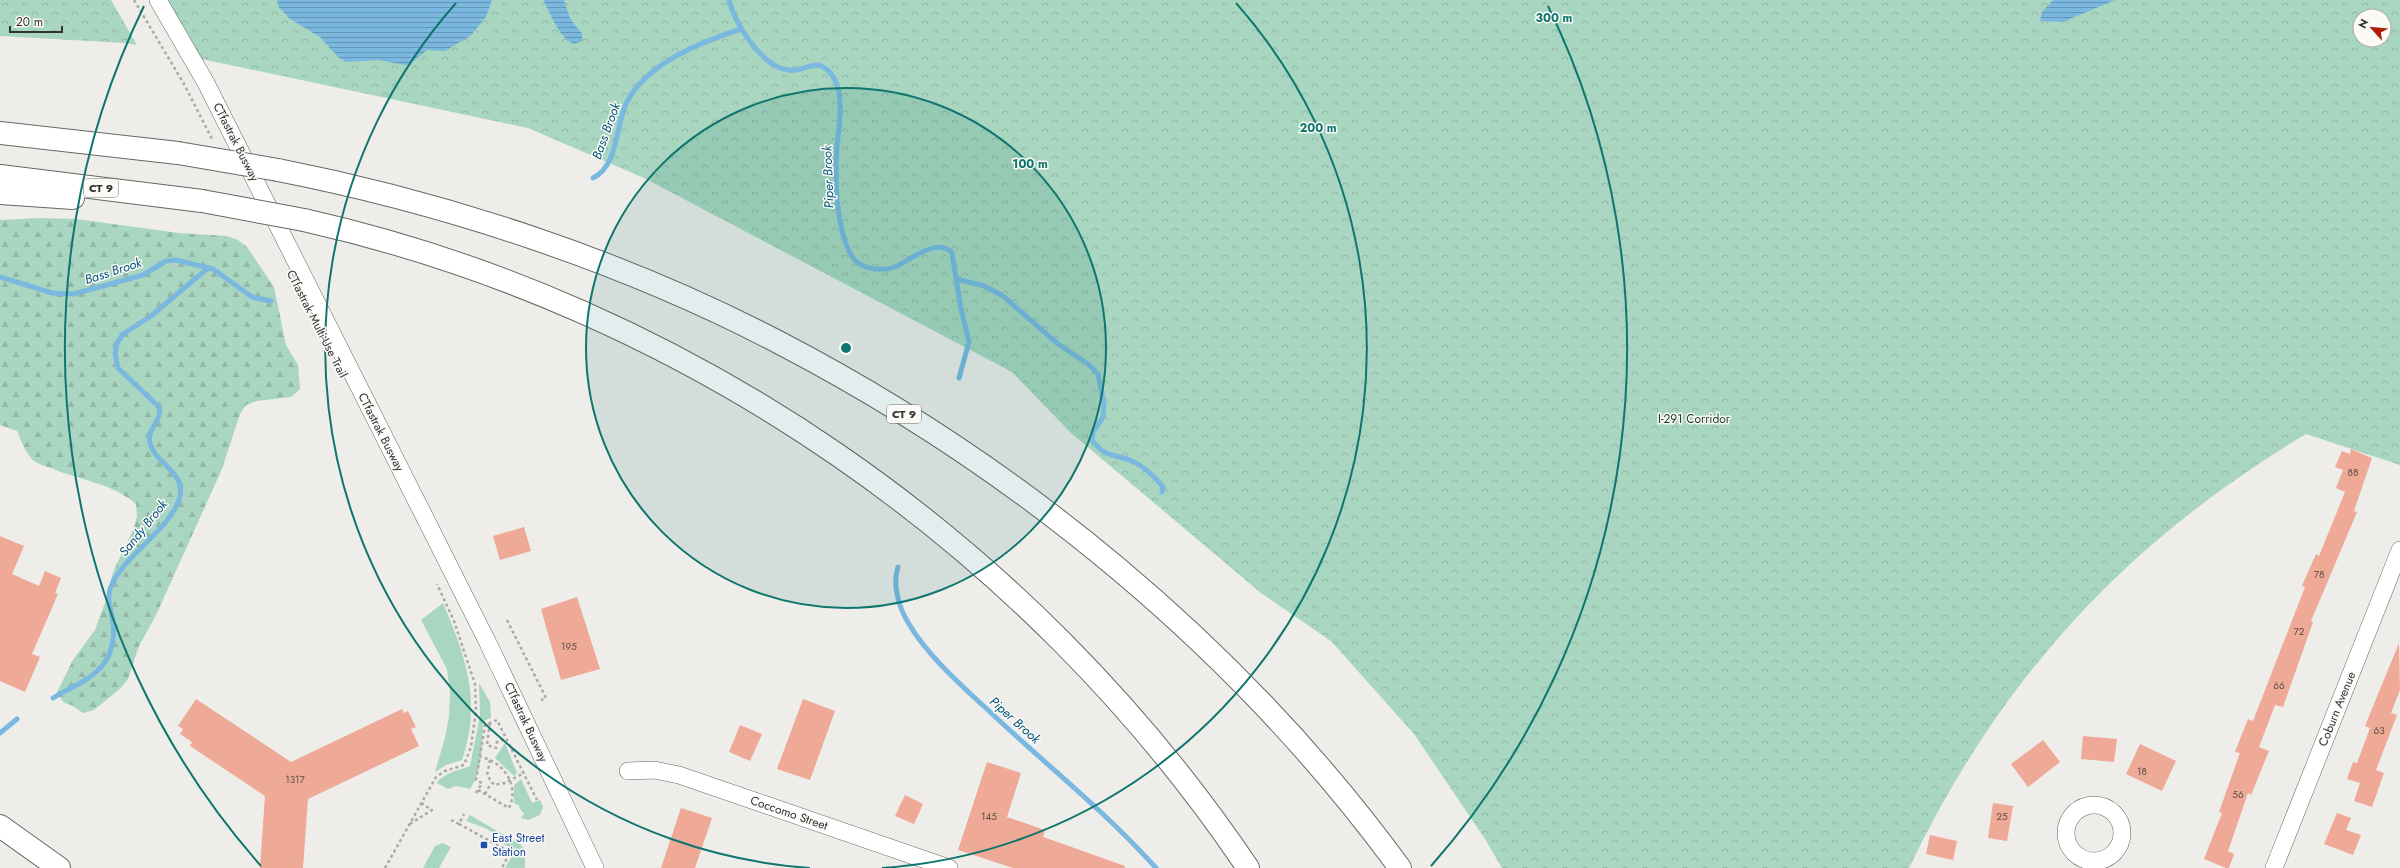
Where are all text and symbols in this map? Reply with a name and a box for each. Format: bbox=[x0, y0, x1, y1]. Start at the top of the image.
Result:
scale bar bbox=[10, 8, 62, 34]
north arrow bbox=[2352, 8, 2392, 48]
text: 300 m bbox=[1536, 9, 1573, 27]
text: 20 m bbox=[16, 13, 43, 31]
text: N bbox=[2354, 16, 2372, 31]
street label: CTfastrak Busway bbox=[208, 100, 264, 185]
water label: Bass Brook bbox=[587, 100, 625, 162]
text: 200 m bbox=[1299, 119, 1337, 137]
water label: Piper Brook bbox=[817, 145, 839, 209]
text: 100 m bbox=[1012, 155, 1048, 173]
road number: CT 9 bbox=[84, 179, 118, 197]
water label: Bass Brook bbox=[82, 253, 144, 289]
street label: CTfastrak Multi-Use Trail bbox=[282, 267, 352, 381]
centre of rings bbox=[839, 341, 853, 355]
street label: CTfastrak Busway bbox=[353, 390, 409, 475]
road number: CT 9 bbox=[887, 405, 921, 423]
park label: I-291 Corridor bbox=[1658, 410, 1731, 428]
house number: 88 bbox=[2348, 465, 2358, 480]
water label: Sandy Brook bbox=[114, 495, 172, 560]
house number: 78 bbox=[2314, 567, 2324, 582]
house number: 72 bbox=[2294, 624, 2305, 639]
house number: 195 bbox=[561, 639, 577, 654]
street label: Coburn Avenue bbox=[2314, 669, 2360, 749]
house number: 66 bbox=[2273, 678, 2285, 693]
street label: CTfastrak Busway bbox=[500, 679, 553, 765]
water label: Piper Brook bbox=[985, 692, 1045, 748]
house number: 63 bbox=[2373, 723, 2385, 738]
house number: 18 bbox=[2137, 764, 2147, 779]
house number: 1317 bbox=[285, 772, 306, 787]
house number: 56 bbox=[2232, 787, 2244, 802]
street label: Coccomo Street bbox=[748, 791, 830, 835]
house number: 145 bbox=[981, 809, 997, 824]
house number: 25 bbox=[1996, 809, 2008, 824]
place label: East Street Station bbox=[492, 829, 544, 861]
marker: East Street Station bbox=[479, 840, 489, 850]

